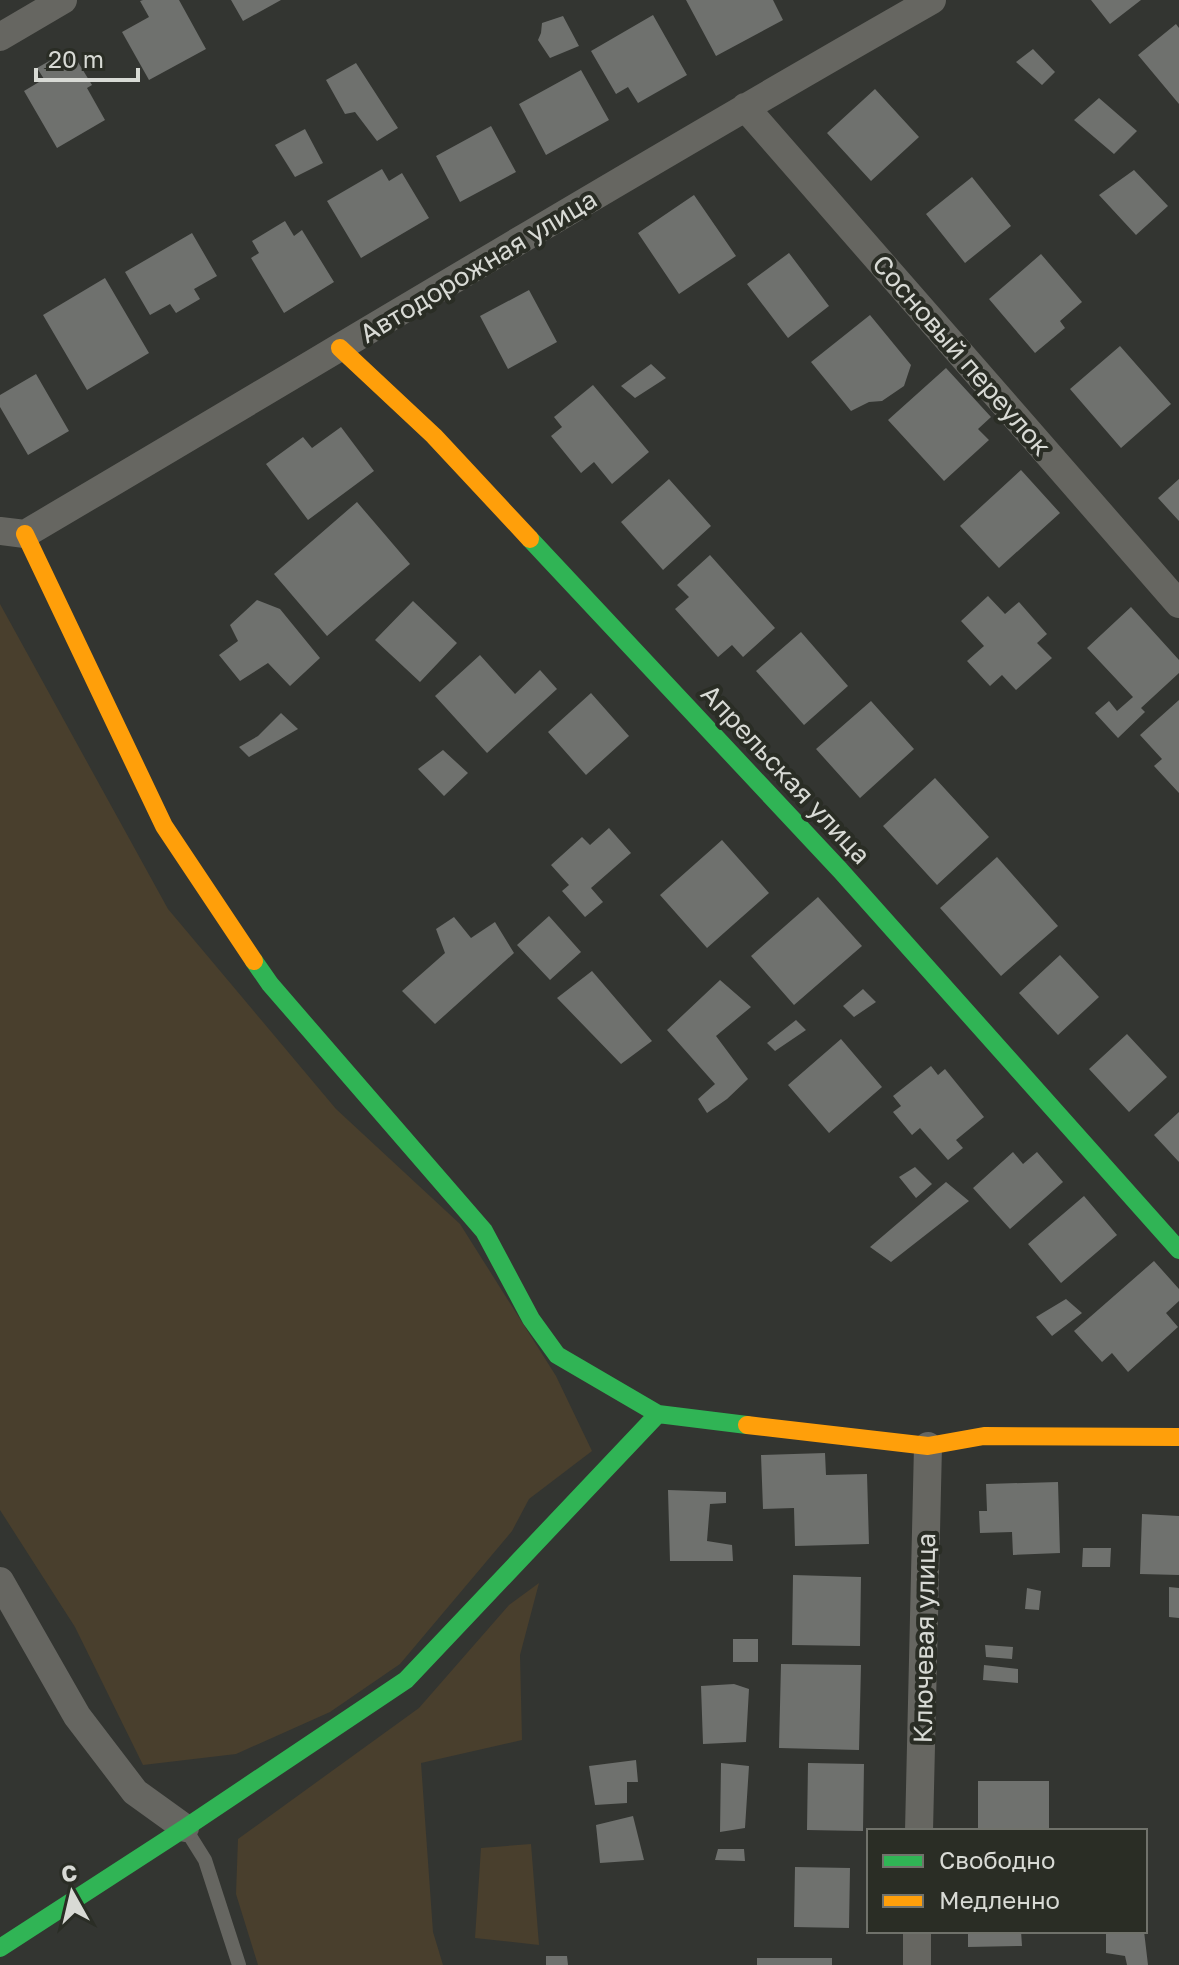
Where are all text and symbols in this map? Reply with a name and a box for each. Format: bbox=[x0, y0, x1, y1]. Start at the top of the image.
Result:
scale bar bbox=[36, 32, 138, 82]
text: 20 m bbox=[48, 44, 104, 73]
street label: Автодорожная улица bbox=[354, 183, 602, 349]
street label: Сосновый переулок bbox=[866, 248, 1058, 462]
street label: Апрельская улица bbox=[695, 678, 877, 870]
street label: Ключевая улица bbox=[907, 1533, 941, 1743]
legend bbox=[867, 1829, 1147, 1933]
text: Свободно bbox=[939, 1845, 1055, 1874]
north arrow bbox=[32, 1853, 112, 1933]
text: С bbox=[60, 1858, 79, 1887]
text: Медленно bbox=[939, 1885, 1060, 1914]

